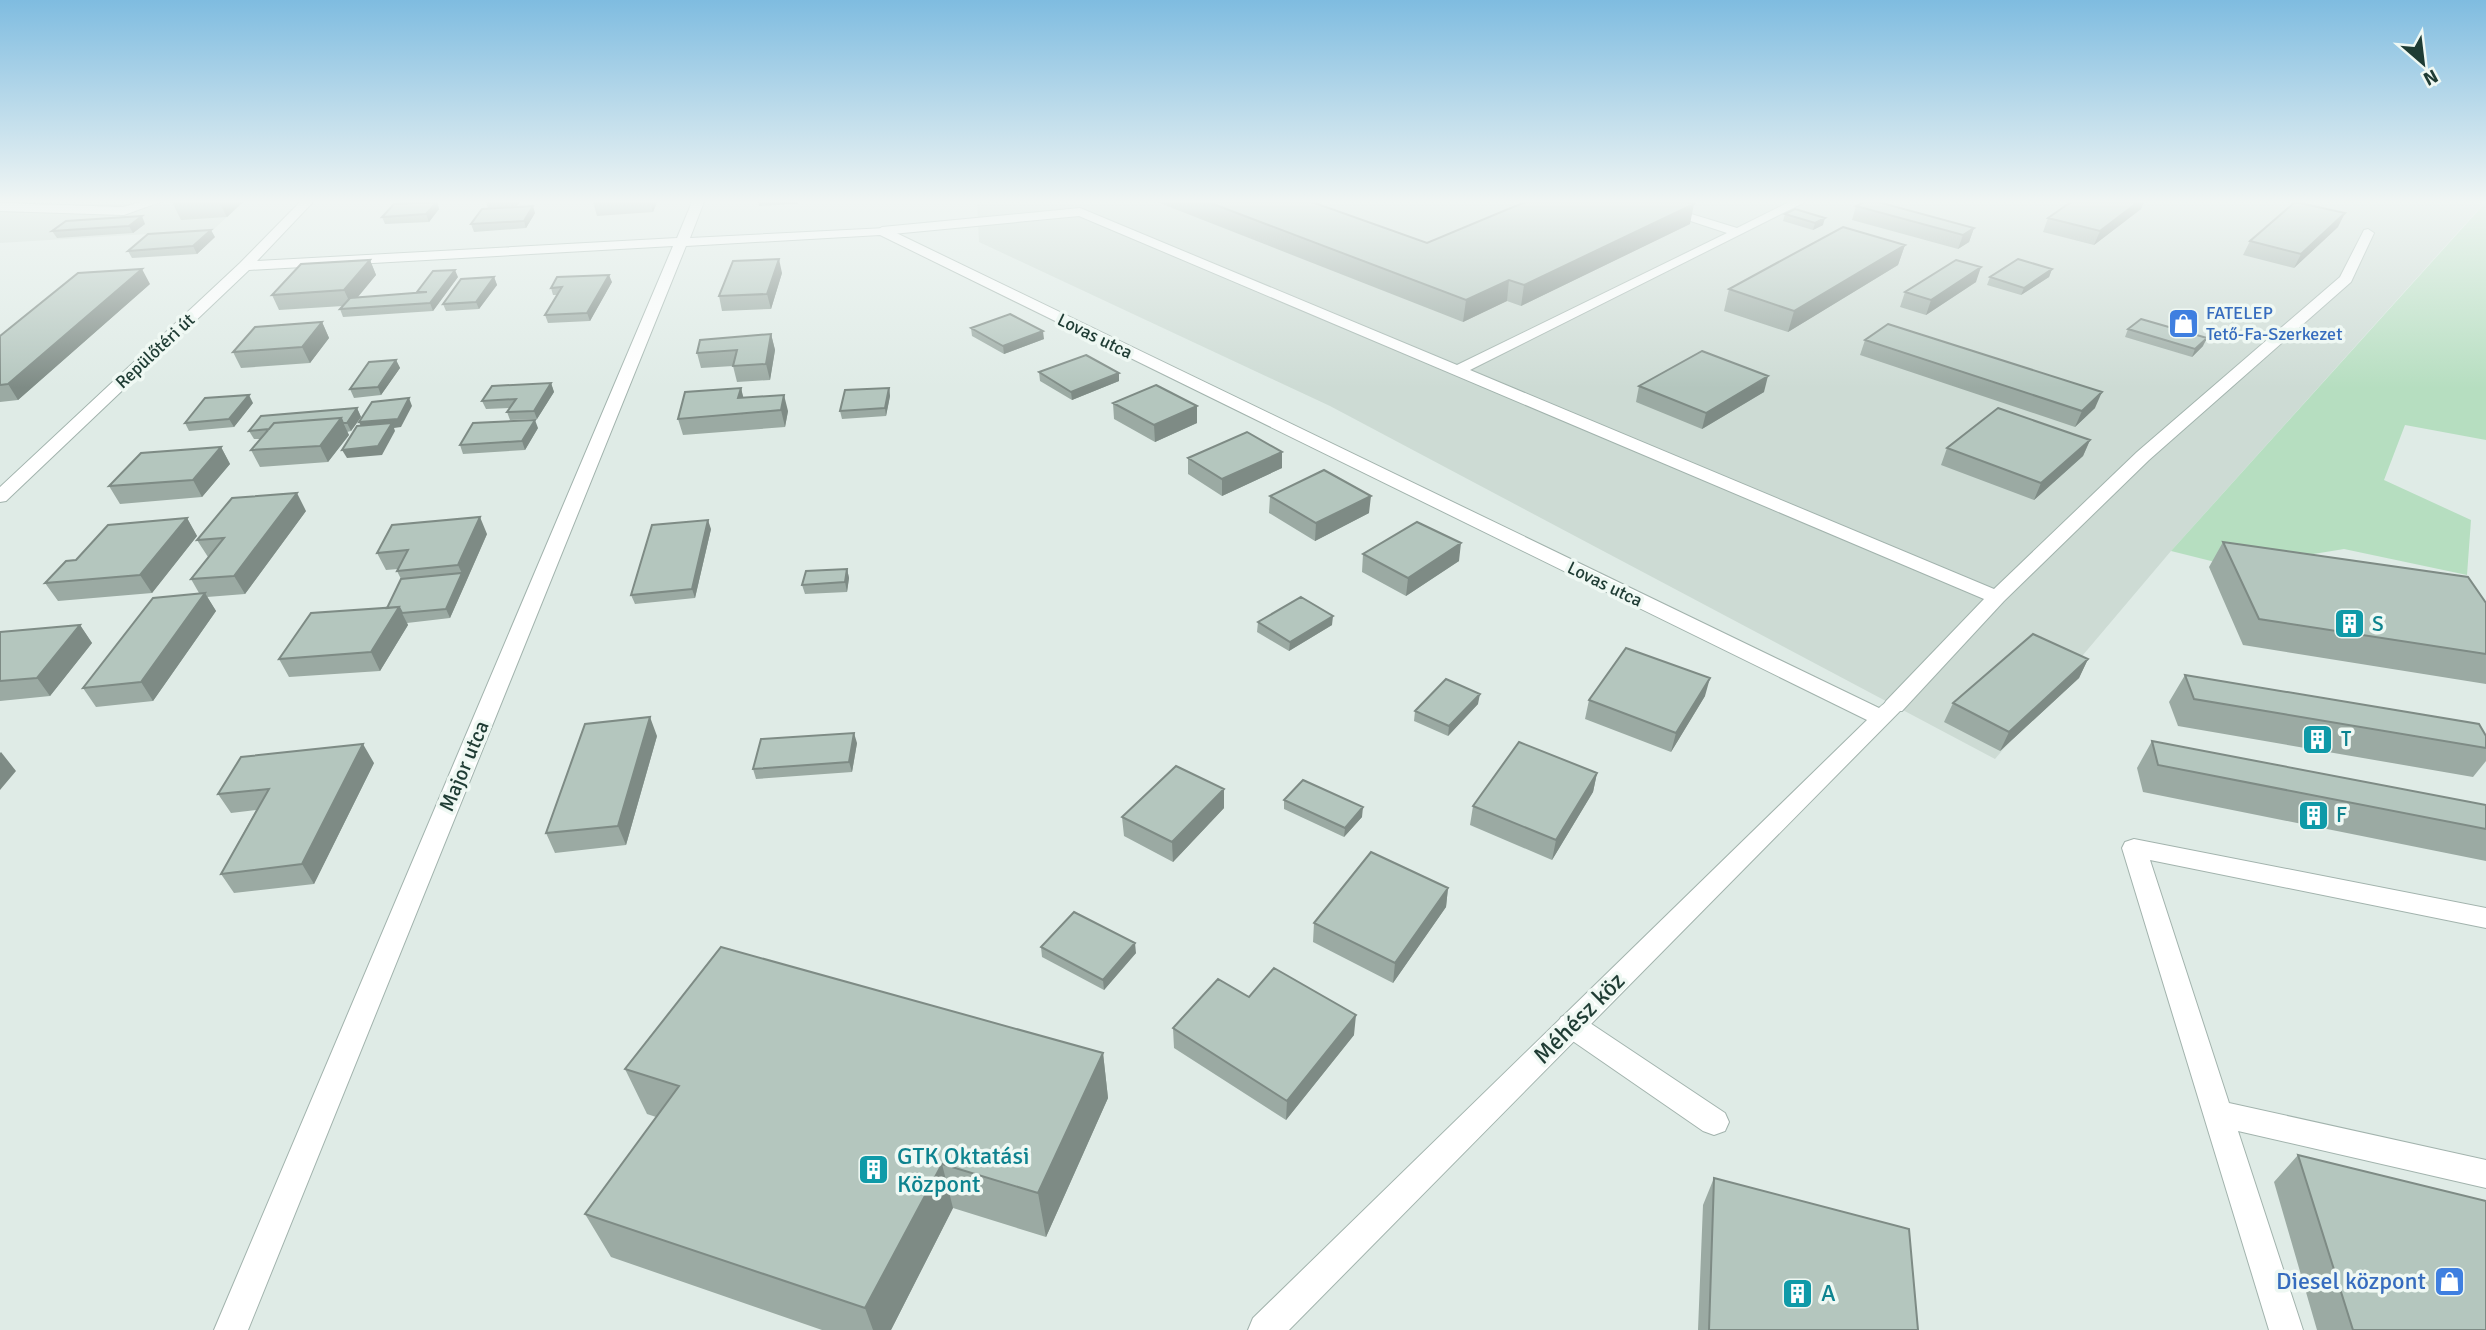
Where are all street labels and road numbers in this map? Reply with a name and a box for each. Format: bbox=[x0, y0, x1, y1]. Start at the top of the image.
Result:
street label: Lovas utca bbox=[1054, 308, 1136, 364]
street label: Repülőtéri út bbox=[111, 309, 199, 393]
street label: Lovas utca bbox=[1564, 556, 1646, 612]
street label: Major utca bbox=[433, 717, 495, 815]
street label: Méhész köz bbox=[1527, 966, 1631, 1070]

